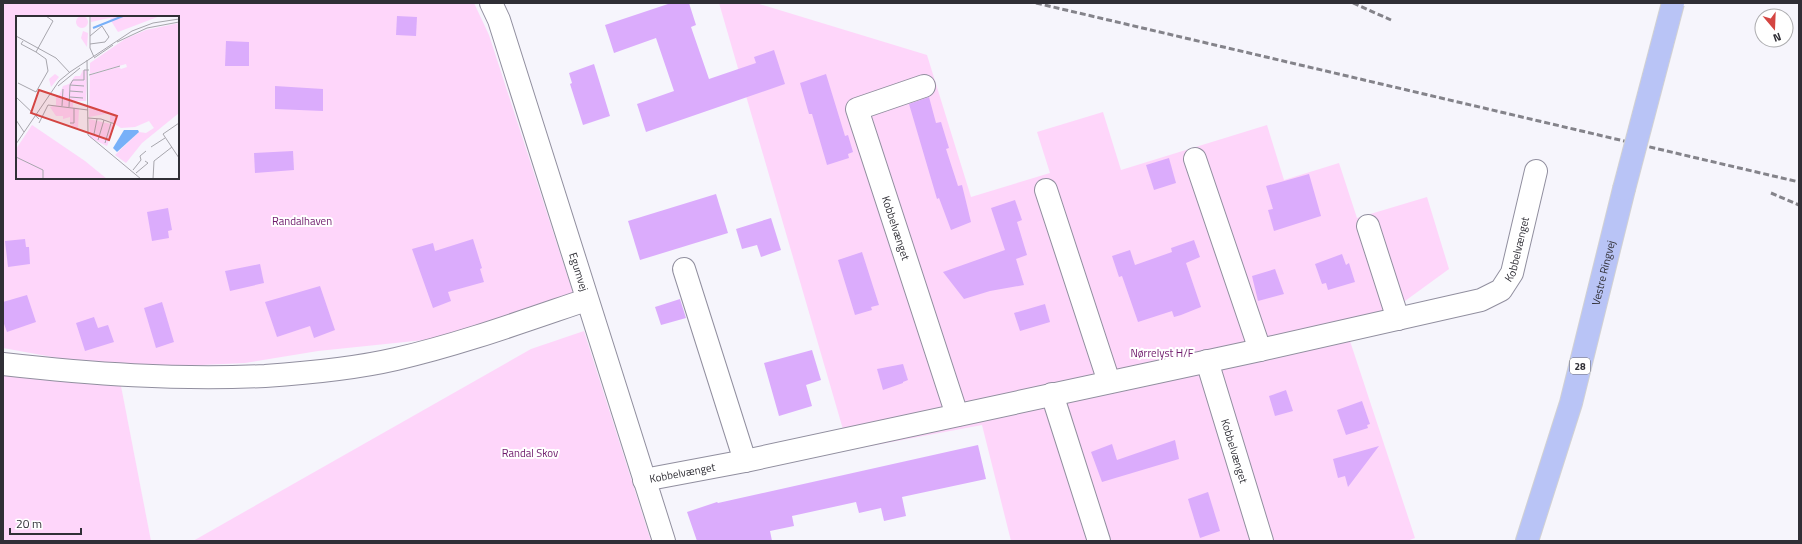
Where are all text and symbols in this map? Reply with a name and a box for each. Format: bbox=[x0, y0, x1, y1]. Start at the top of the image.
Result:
north arrow bbox=[1754, 8, 1794, 48]
inset map bbox=[16, 16, 179, 179]
text: N bbox=[1771, 29, 1783, 46]
street label: Kobbelvænget bbox=[878, 194, 914, 262]
park label: Randalhaven bbox=[272, 213, 332, 229]
street label: Kobbelvænget bbox=[1500, 215, 1533, 285]
street label: Vestre Ringvej bbox=[1588, 239, 1619, 307]
street label: Egumvej bbox=[565, 251, 592, 293]
park label: Nørrelyst H/F bbox=[1130, 345, 1194, 361]
road number: 28 bbox=[1570, 358, 1590, 374]
street label: Kobbelvænget bbox=[1217, 417, 1252, 485]
park label: Randal Skov bbox=[502, 445, 559, 461]
street label: Kobbelvænget bbox=[648, 459, 717, 487]
scale bar bbox=[10, 510, 81, 536]
text: 20 m bbox=[16, 514, 42, 533]

